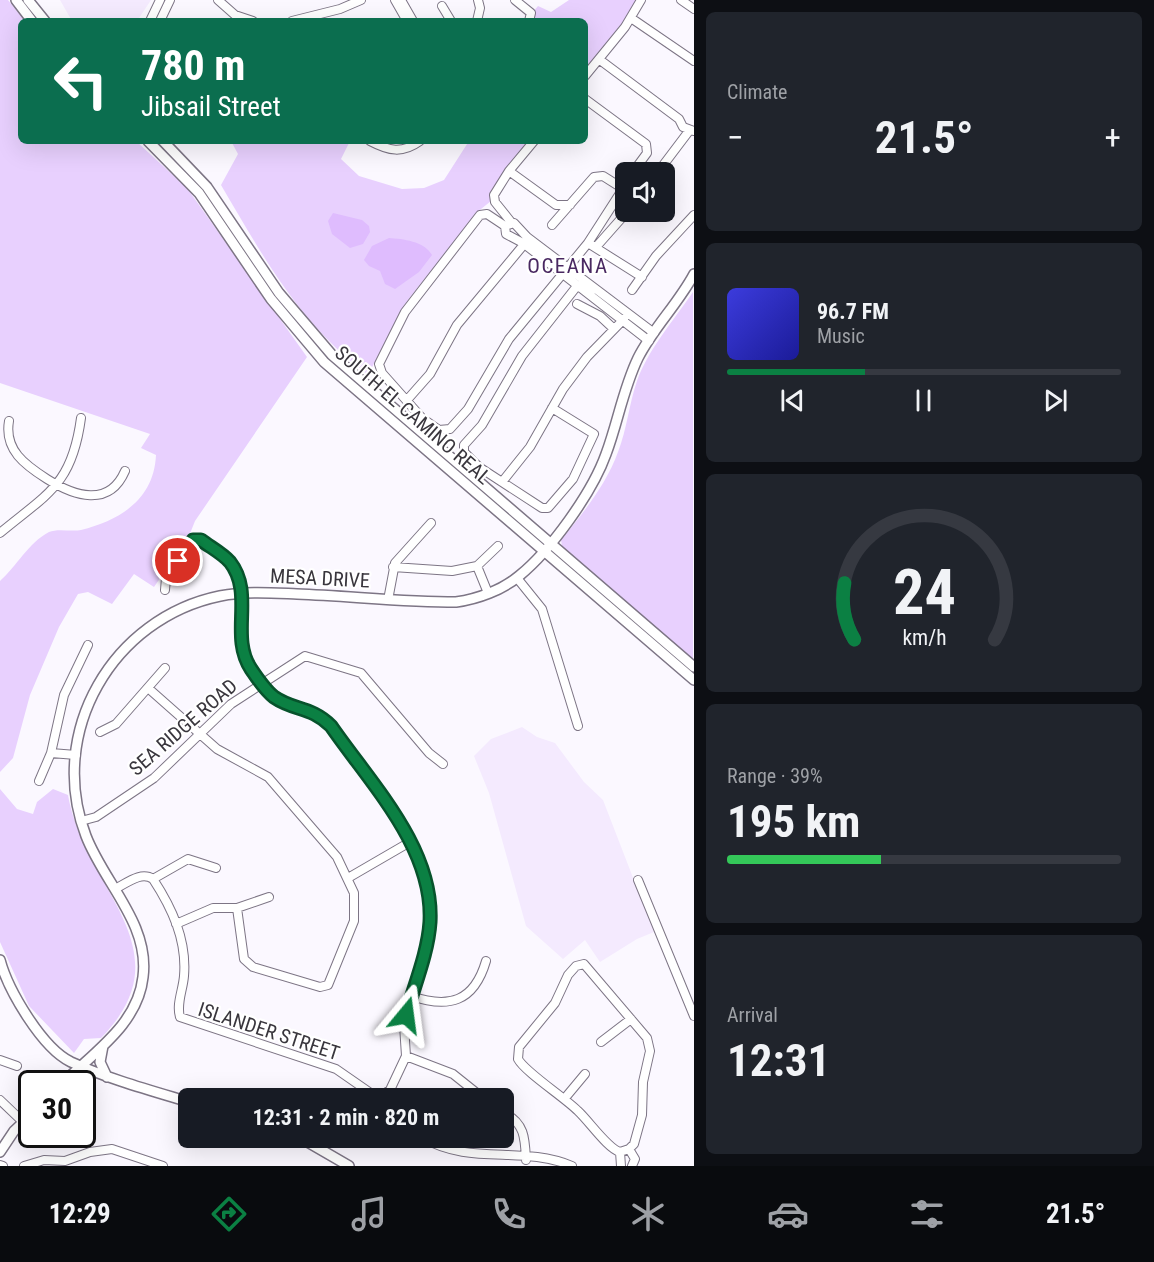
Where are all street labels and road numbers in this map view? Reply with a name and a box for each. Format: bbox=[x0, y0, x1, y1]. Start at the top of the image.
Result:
street label: SOUTH EL CAMINO REAL bbox=[330, 341, 496, 489]
street label: MESA DRIVE bbox=[270, 563, 370, 593]
street label: SEA RIDGE ROAD bbox=[124, 674, 242, 780]
street label: ISLANDER STREET bbox=[195, 997, 343, 1065]

